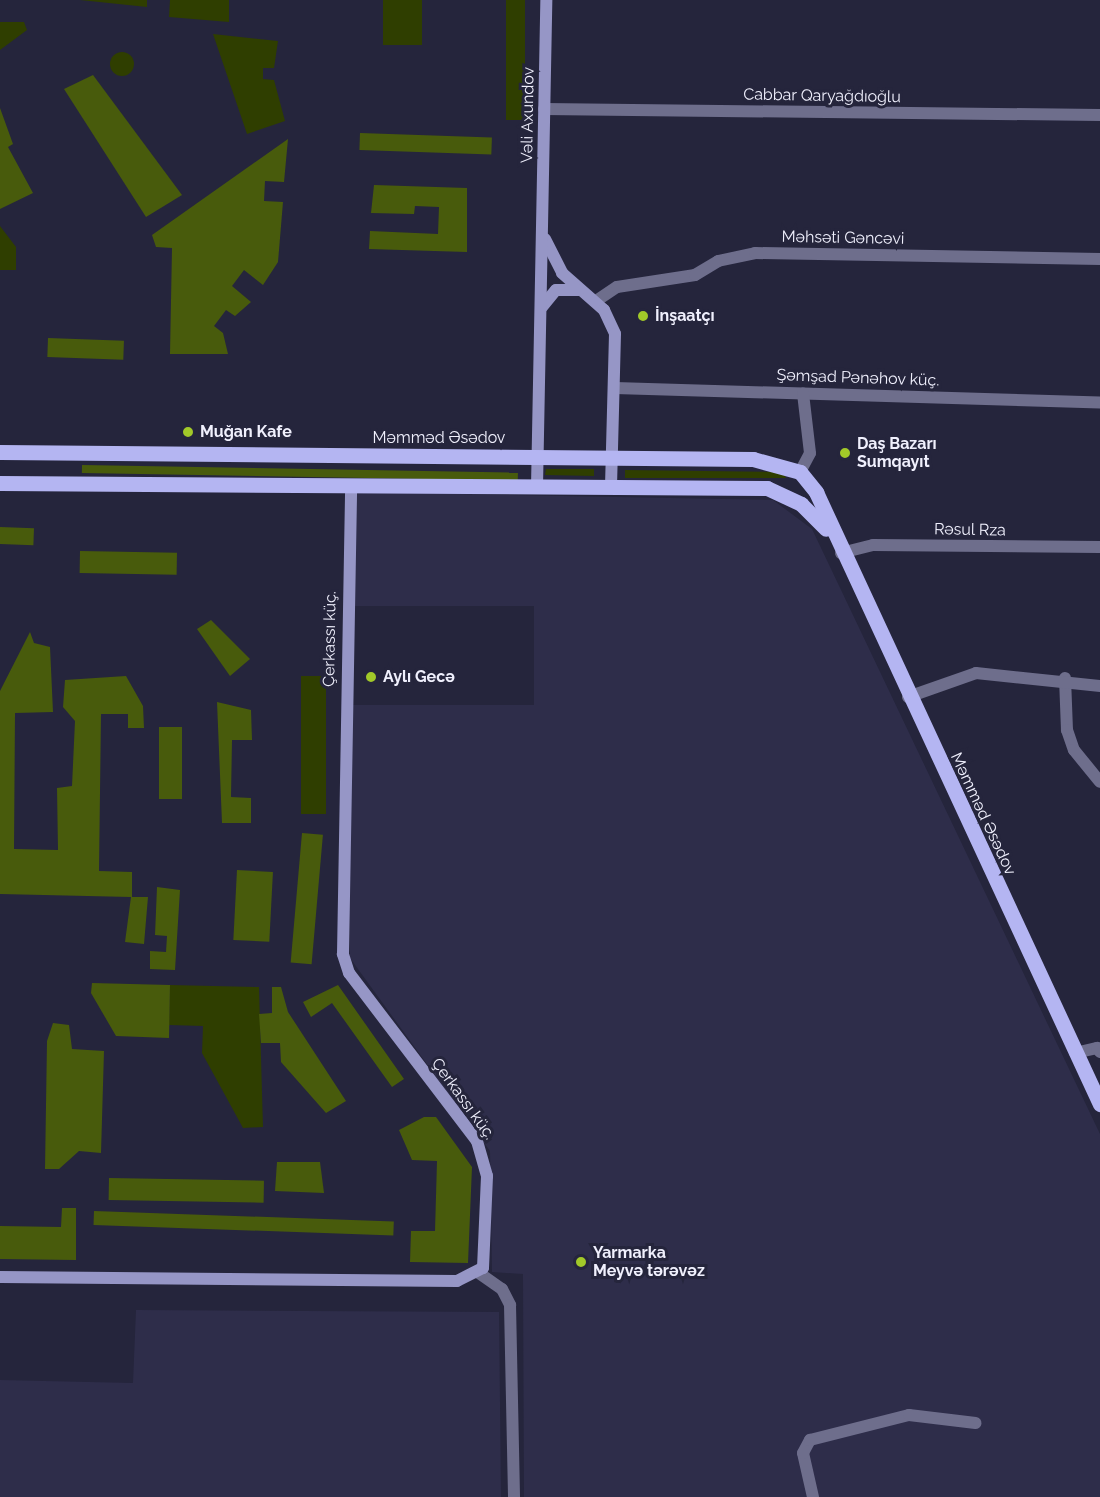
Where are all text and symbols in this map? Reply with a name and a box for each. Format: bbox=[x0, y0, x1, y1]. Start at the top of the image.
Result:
street label: Vəli Axundov bbox=[518, 67, 538, 163]
street label: Cabbar Qaryağdıoğlu bbox=[743, 85, 901, 107]
street label: Məhsəti Gəncəvi bbox=[782, 227, 904, 249]
place label: İnşaatçı bbox=[655, 306, 715, 326]
marker: İnşaatçı bbox=[636, 309, 650, 323]
street label: Şəmşad Pənəhov küç. bbox=[776, 366, 940, 390]
place label: Muğan Kafe bbox=[200, 422, 292, 442]
marker: Muğan Kafe bbox=[181, 425, 195, 439]
street label: Məmməd Əsədov bbox=[373, 428, 505, 448]
place label: Daş Bazarı Sumqayıt bbox=[857, 434, 937, 472]
marker: Daş Bazarı Sumqayıt bbox=[838, 446, 852, 460]
street label: Rəsul Rza bbox=[934, 520, 1006, 540]
street label: Çerkassı küç. bbox=[320, 591, 340, 687]
place label: Aylı Gecə bbox=[383, 667, 455, 687]
marker: Aylı Gecə bbox=[364, 670, 378, 684]
street label: Məmməd Əsədov bbox=[946, 750, 1020, 878]
street label: Çerkassı küç. bbox=[427, 1055, 499, 1143]
place label: Yarmarka Meyvә tәrәvәz bbox=[593, 1243, 705, 1281]
marker: Yarmarka Meyvә tәrәvәz bbox=[574, 1255, 588, 1269]

